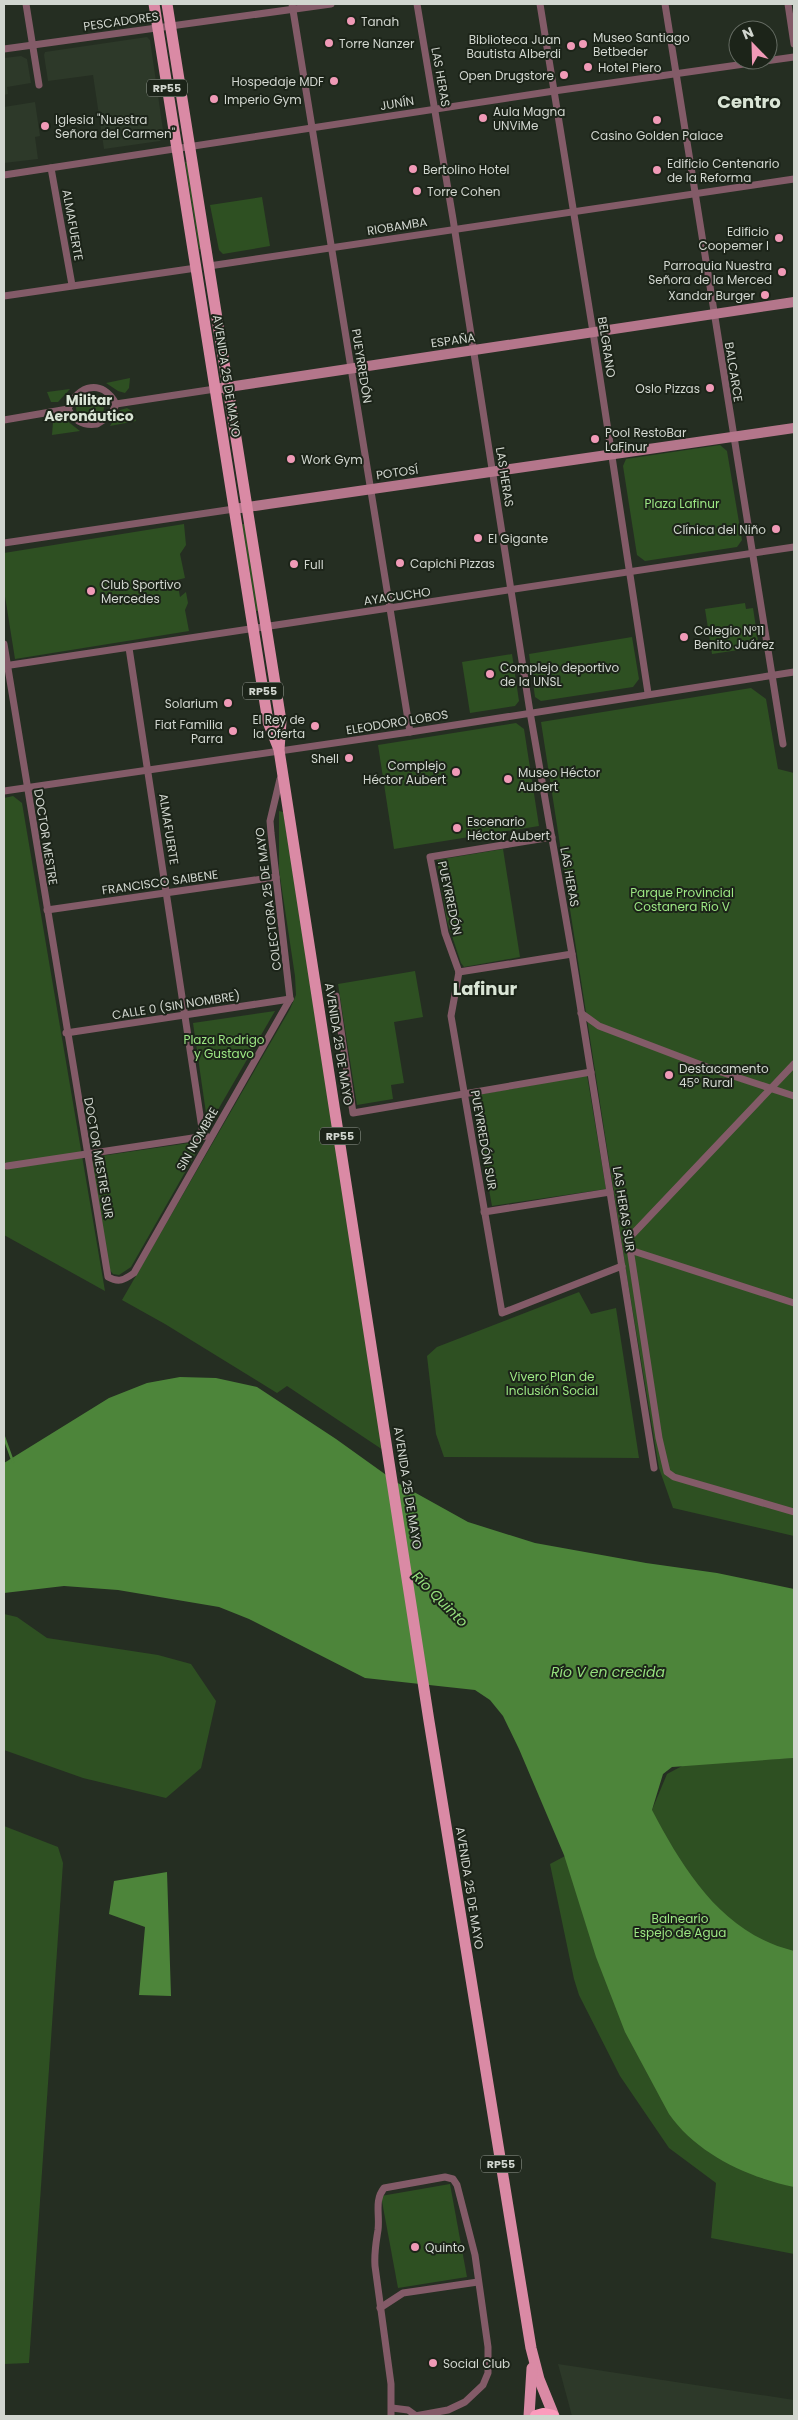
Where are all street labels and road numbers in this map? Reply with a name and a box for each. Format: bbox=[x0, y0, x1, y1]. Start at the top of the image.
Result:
street label: PESCADORES bbox=[82, 7, 160, 35]
street label: LAS HERAS bbox=[427, 46, 455, 108]
road number: RP55 bbox=[147, 80, 187, 96]
street label: JUNÍN bbox=[379, 92, 415, 114]
street label: ALMAFUERTE bbox=[58, 188, 88, 262]
street label: RIOBAMBA bbox=[366, 213, 428, 239]
street label: AVENIDA 25 DE MAYO bbox=[209, 313, 245, 439]
street label: BELGRANO bbox=[594, 315, 620, 379]
street label: PUEYRREDÓN bbox=[348, 327, 376, 405]
street label: ESPAÑA bbox=[430, 328, 476, 352]
street label: BALCARCE bbox=[721, 341, 747, 403]
street label: LAS HERAS bbox=[492, 446, 518, 508]
street label: POTOSÍ bbox=[375, 461, 419, 483]
street label: AYACUCHO bbox=[362, 583, 432, 609]
road number: RP55 bbox=[243, 682, 283, 699]
street label: ELEODORO LOBOS bbox=[345, 706, 449, 738]
street label: DOCTOR MESTRE bbox=[30, 788, 62, 886]
street label: ALMAFUERTE bbox=[155, 792, 183, 866]
street label: COLECTORA 25 DE MAYO bbox=[251, 826, 285, 972]
street label: LAS HERAS bbox=[556, 846, 584, 908]
street label: PUEYRREDÓN bbox=[434, 859, 466, 937]
street label: FRANCISCO SAIBENE bbox=[101, 865, 219, 899]
street label: AVENIDA 25 DE MAYO bbox=[321, 981, 357, 1107]
street label: CALLE 0 (SIN NOMBRE) bbox=[111, 986, 241, 1024]
street label: PUEYRREDÓN SUR bbox=[467, 1089, 501, 1191]
street label: DOCTOR MESTRE SUR bbox=[80, 1096, 118, 1220]
street label: SIN NOMBRE bbox=[172, 1104, 222, 1174]
road number: RP55 bbox=[320, 1128, 360, 1144]
street label: LAS HERAS SUR bbox=[609, 1165, 639, 1253]
street label: AVENIDA 25 DE MAYO bbox=[390, 1425, 426, 1551]
street label: AVENIDA 25 DE MAYO bbox=[452, 1825, 488, 1951]
road number: RP55 bbox=[481, 2156, 521, 2172]

